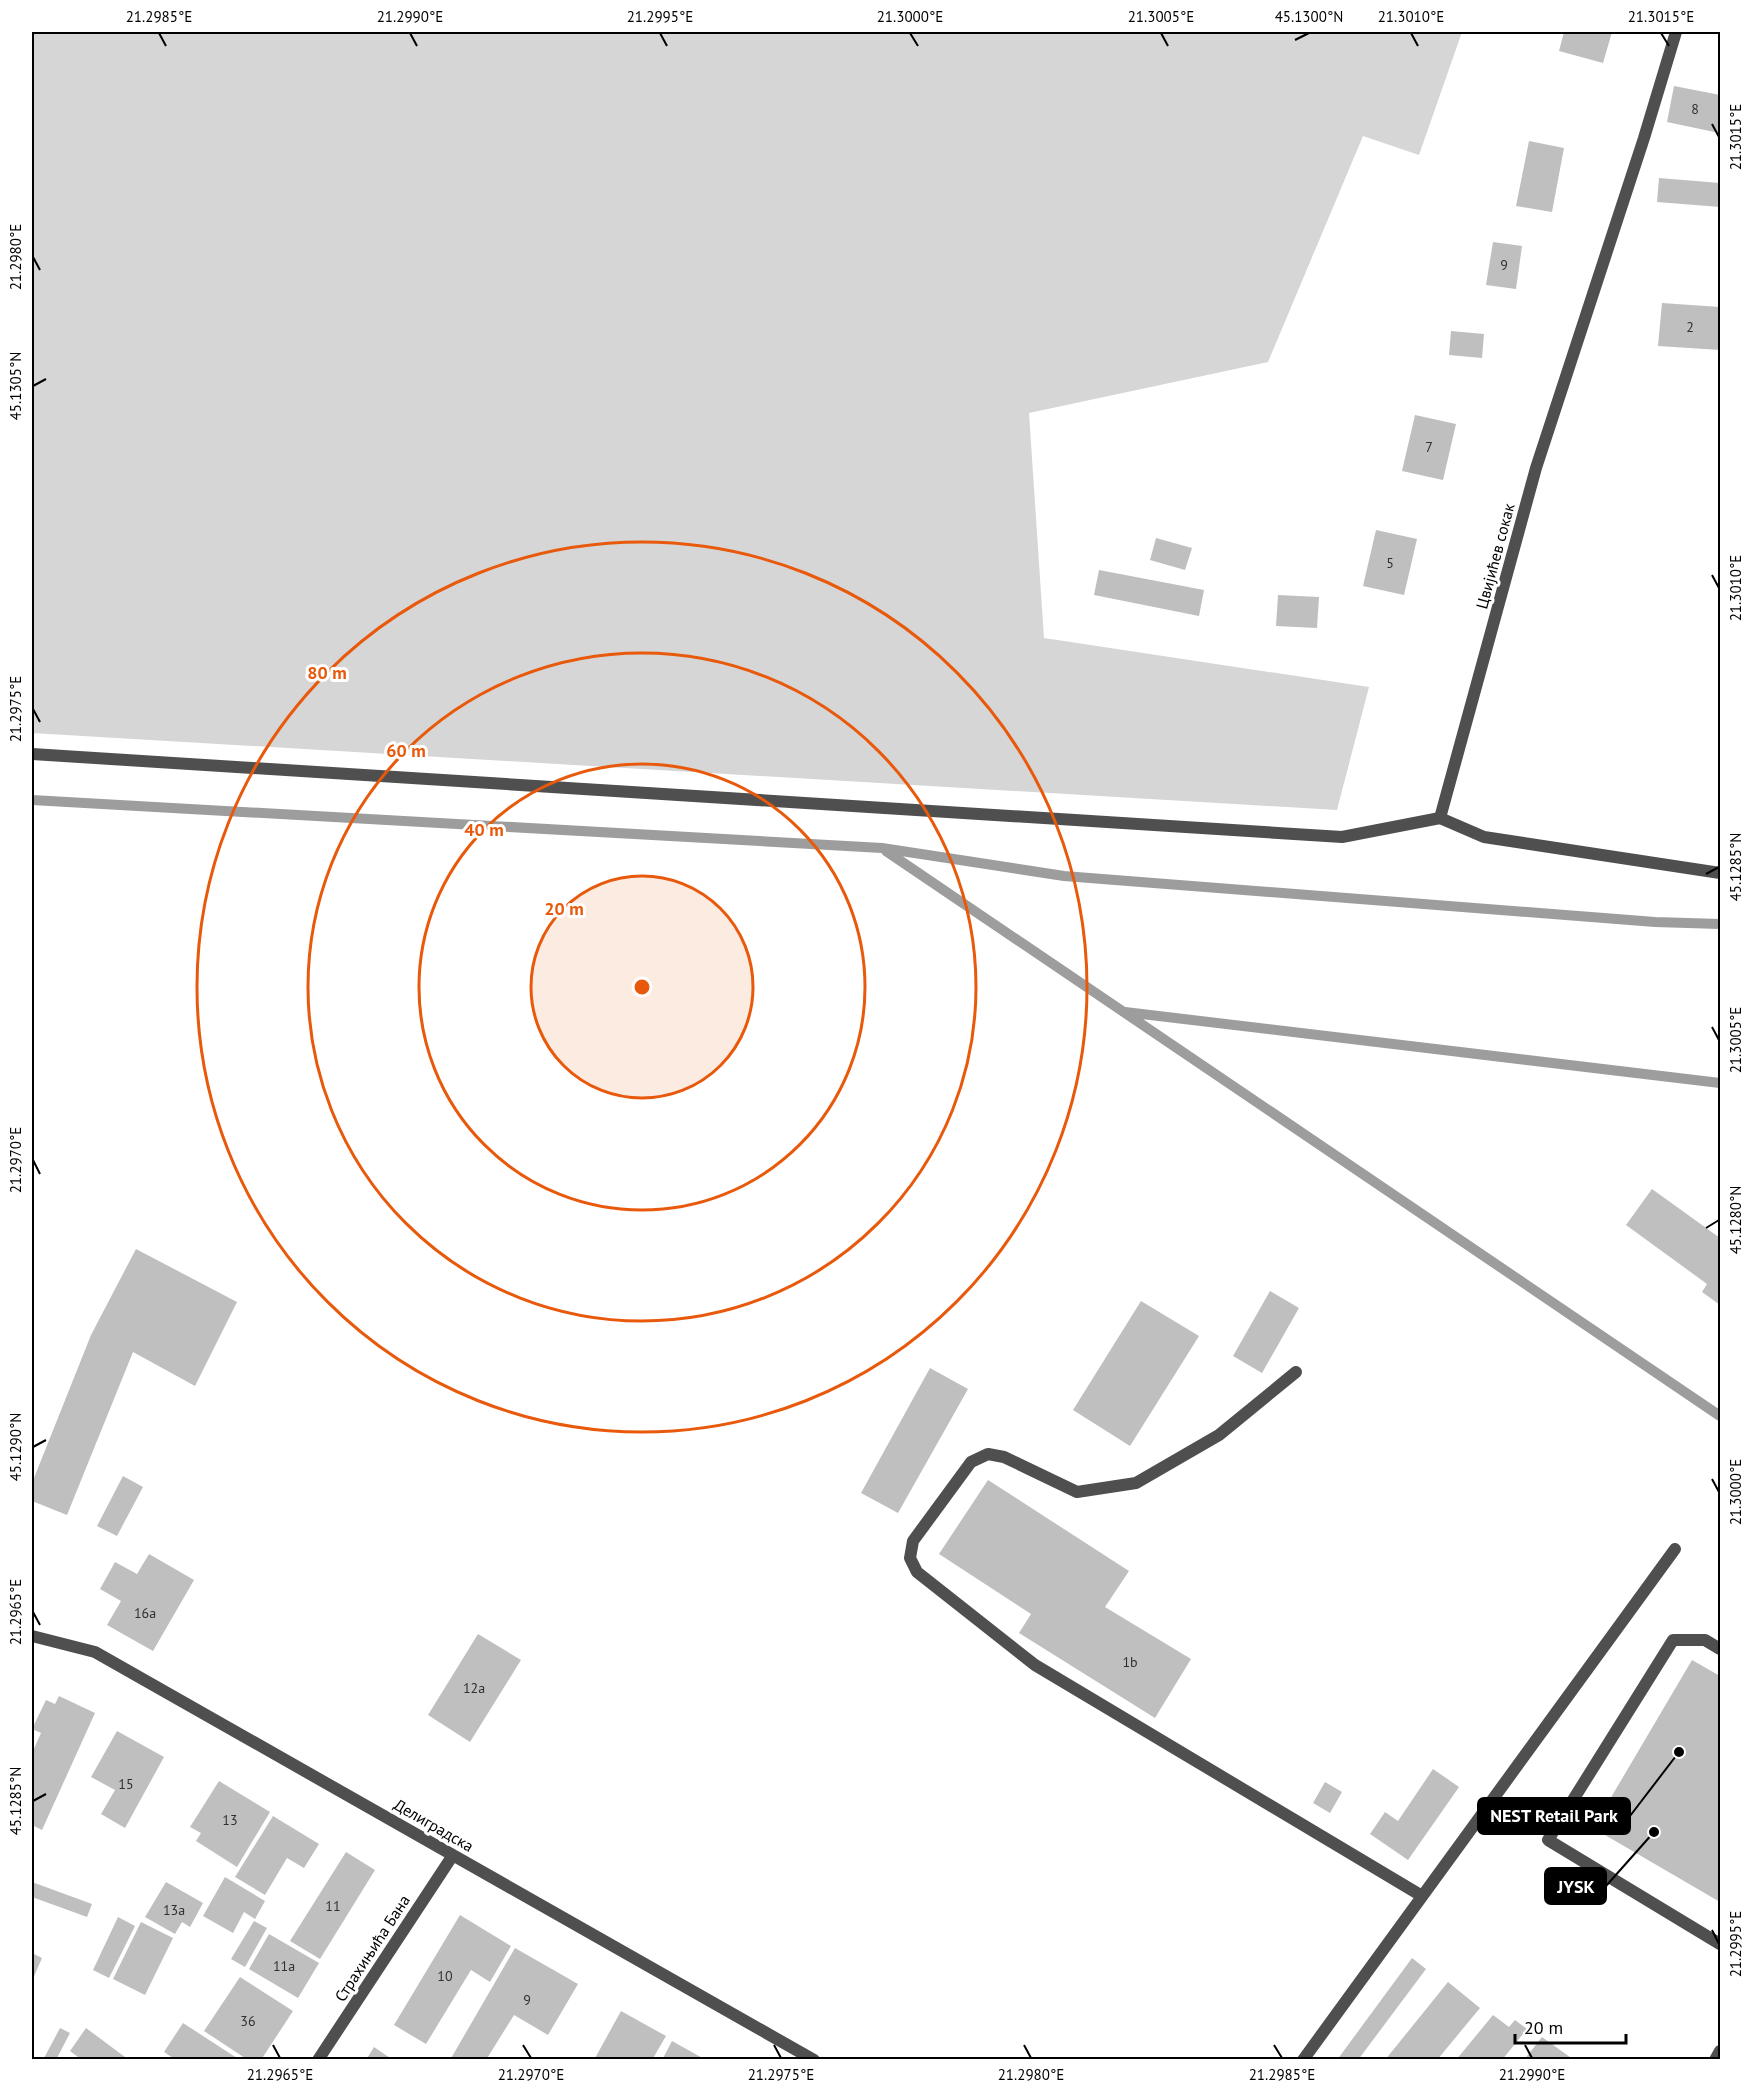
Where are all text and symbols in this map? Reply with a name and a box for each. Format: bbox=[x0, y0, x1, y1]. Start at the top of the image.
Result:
text: 21.2985°E bbox=[126, 7, 192, 26]
text: 21.2990°E bbox=[377, 7, 443, 26]
text: 21.2995°E bbox=[627, 7, 693, 26]
text: 21.3000°E bbox=[877, 7, 943, 26]
text: 21.3005°E bbox=[1128, 7, 1194, 26]
text: 45.1300°N bbox=[1275, 7, 1343, 26]
text: 21.3010°E bbox=[1378, 7, 1444, 26]
text: 21.3015°E bbox=[1628, 7, 1694, 26]
house number: 8 bbox=[1691, 100, 1699, 118]
text: 21.3015°E bbox=[1726, 104, 1745, 170]
text: 21.2980°E bbox=[6, 224, 25, 290]
house number: 9 bbox=[1500, 256, 1508, 274]
house number: 2 bbox=[1686, 318, 1694, 336]
text: 45.1305°N bbox=[6, 352, 25, 420]
house number: 7 bbox=[1425, 438, 1433, 456]
street label: Цвијићев сокак bbox=[1471, 501, 1519, 611]
house number: 5 bbox=[1386, 554, 1394, 572]
text: 21.3010°E bbox=[1726, 555, 1745, 621]
text: 80 m bbox=[307, 661, 347, 684]
text: 21.2975°E bbox=[6, 676, 25, 742]
text: 60 m bbox=[386, 739, 426, 762]
text: 40 m bbox=[464, 818, 504, 841]
text: 45.1285°N bbox=[1726, 833, 1745, 901]
text: 20 m bbox=[544, 897, 584, 920]
centre of rings bbox=[632, 977, 652, 997]
text: 21.3005°E bbox=[1726, 1007, 1745, 1073]
text: 21.2970°E bbox=[6, 1127, 25, 1193]
text: 45.1280°N bbox=[1726, 1186, 1745, 1254]
text: 45.1290°N bbox=[6, 1413, 25, 1481]
text: 21.3000°E bbox=[1726, 1459, 1745, 1525]
text: 21.2965°E bbox=[6, 1579, 25, 1645]
house number: 16a bbox=[134, 1604, 156, 1622]
house number: 1b bbox=[1122, 1653, 1138, 1671]
house number: 12a bbox=[463, 1679, 485, 1697]
text: 45.1285°N bbox=[6, 1767, 25, 1835]
house number: 15 bbox=[118, 1775, 134, 1793]
street label: Делиградска bbox=[391, 1794, 477, 1856]
callout: NEST Retail Park bbox=[1478, 1798, 1630, 1834]
text: NEST Retail Park bbox=[1490, 1804, 1618, 1827]
house number: 13 bbox=[222, 1811, 238, 1829]
callout: JYSK bbox=[1545, 1868, 1606, 1904]
text: JYSK bbox=[1556, 1875, 1595, 1898]
street label: Страхињића Бана bbox=[330, 1891, 414, 2005]
house number: 11 bbox=[325, 1897, 341, 1915]
house number: 13a bbox=[163, 1901, 185, 1919]
text: 21.2995°E bbox=[1726, 1911, 1745, 1977]
house number: 11a bbox=[273, 1957, 295, 1975]
house number: 10 bbox=[437, 1967, 453, 1985]
house number: 9 bbox=[523, 1991, 531, 2009]
scale bar bbox=[1515, 2007, 1626, 2045]
house number: 36 bbox=[240, 2012, 256, 2030]
text: 20 m bbox=[1524, 2016, 1563, 2039]
text: 21.2965°E bbox=[247, 2065, 313, 2084]
text: 21.2970°E bbox=[498, 2065, 564, 2084]
text: 21.2975°E bbox=[748, 2065, 814, 2084]
text: 21.2980°E bbox=[998, 2065, 1064, 2084]
text: 21.2985°E bbox=[1249, 2065, 1315, 2084]
text: 21.2990°E bbox=[1499, 2065, 1565, 2084]

